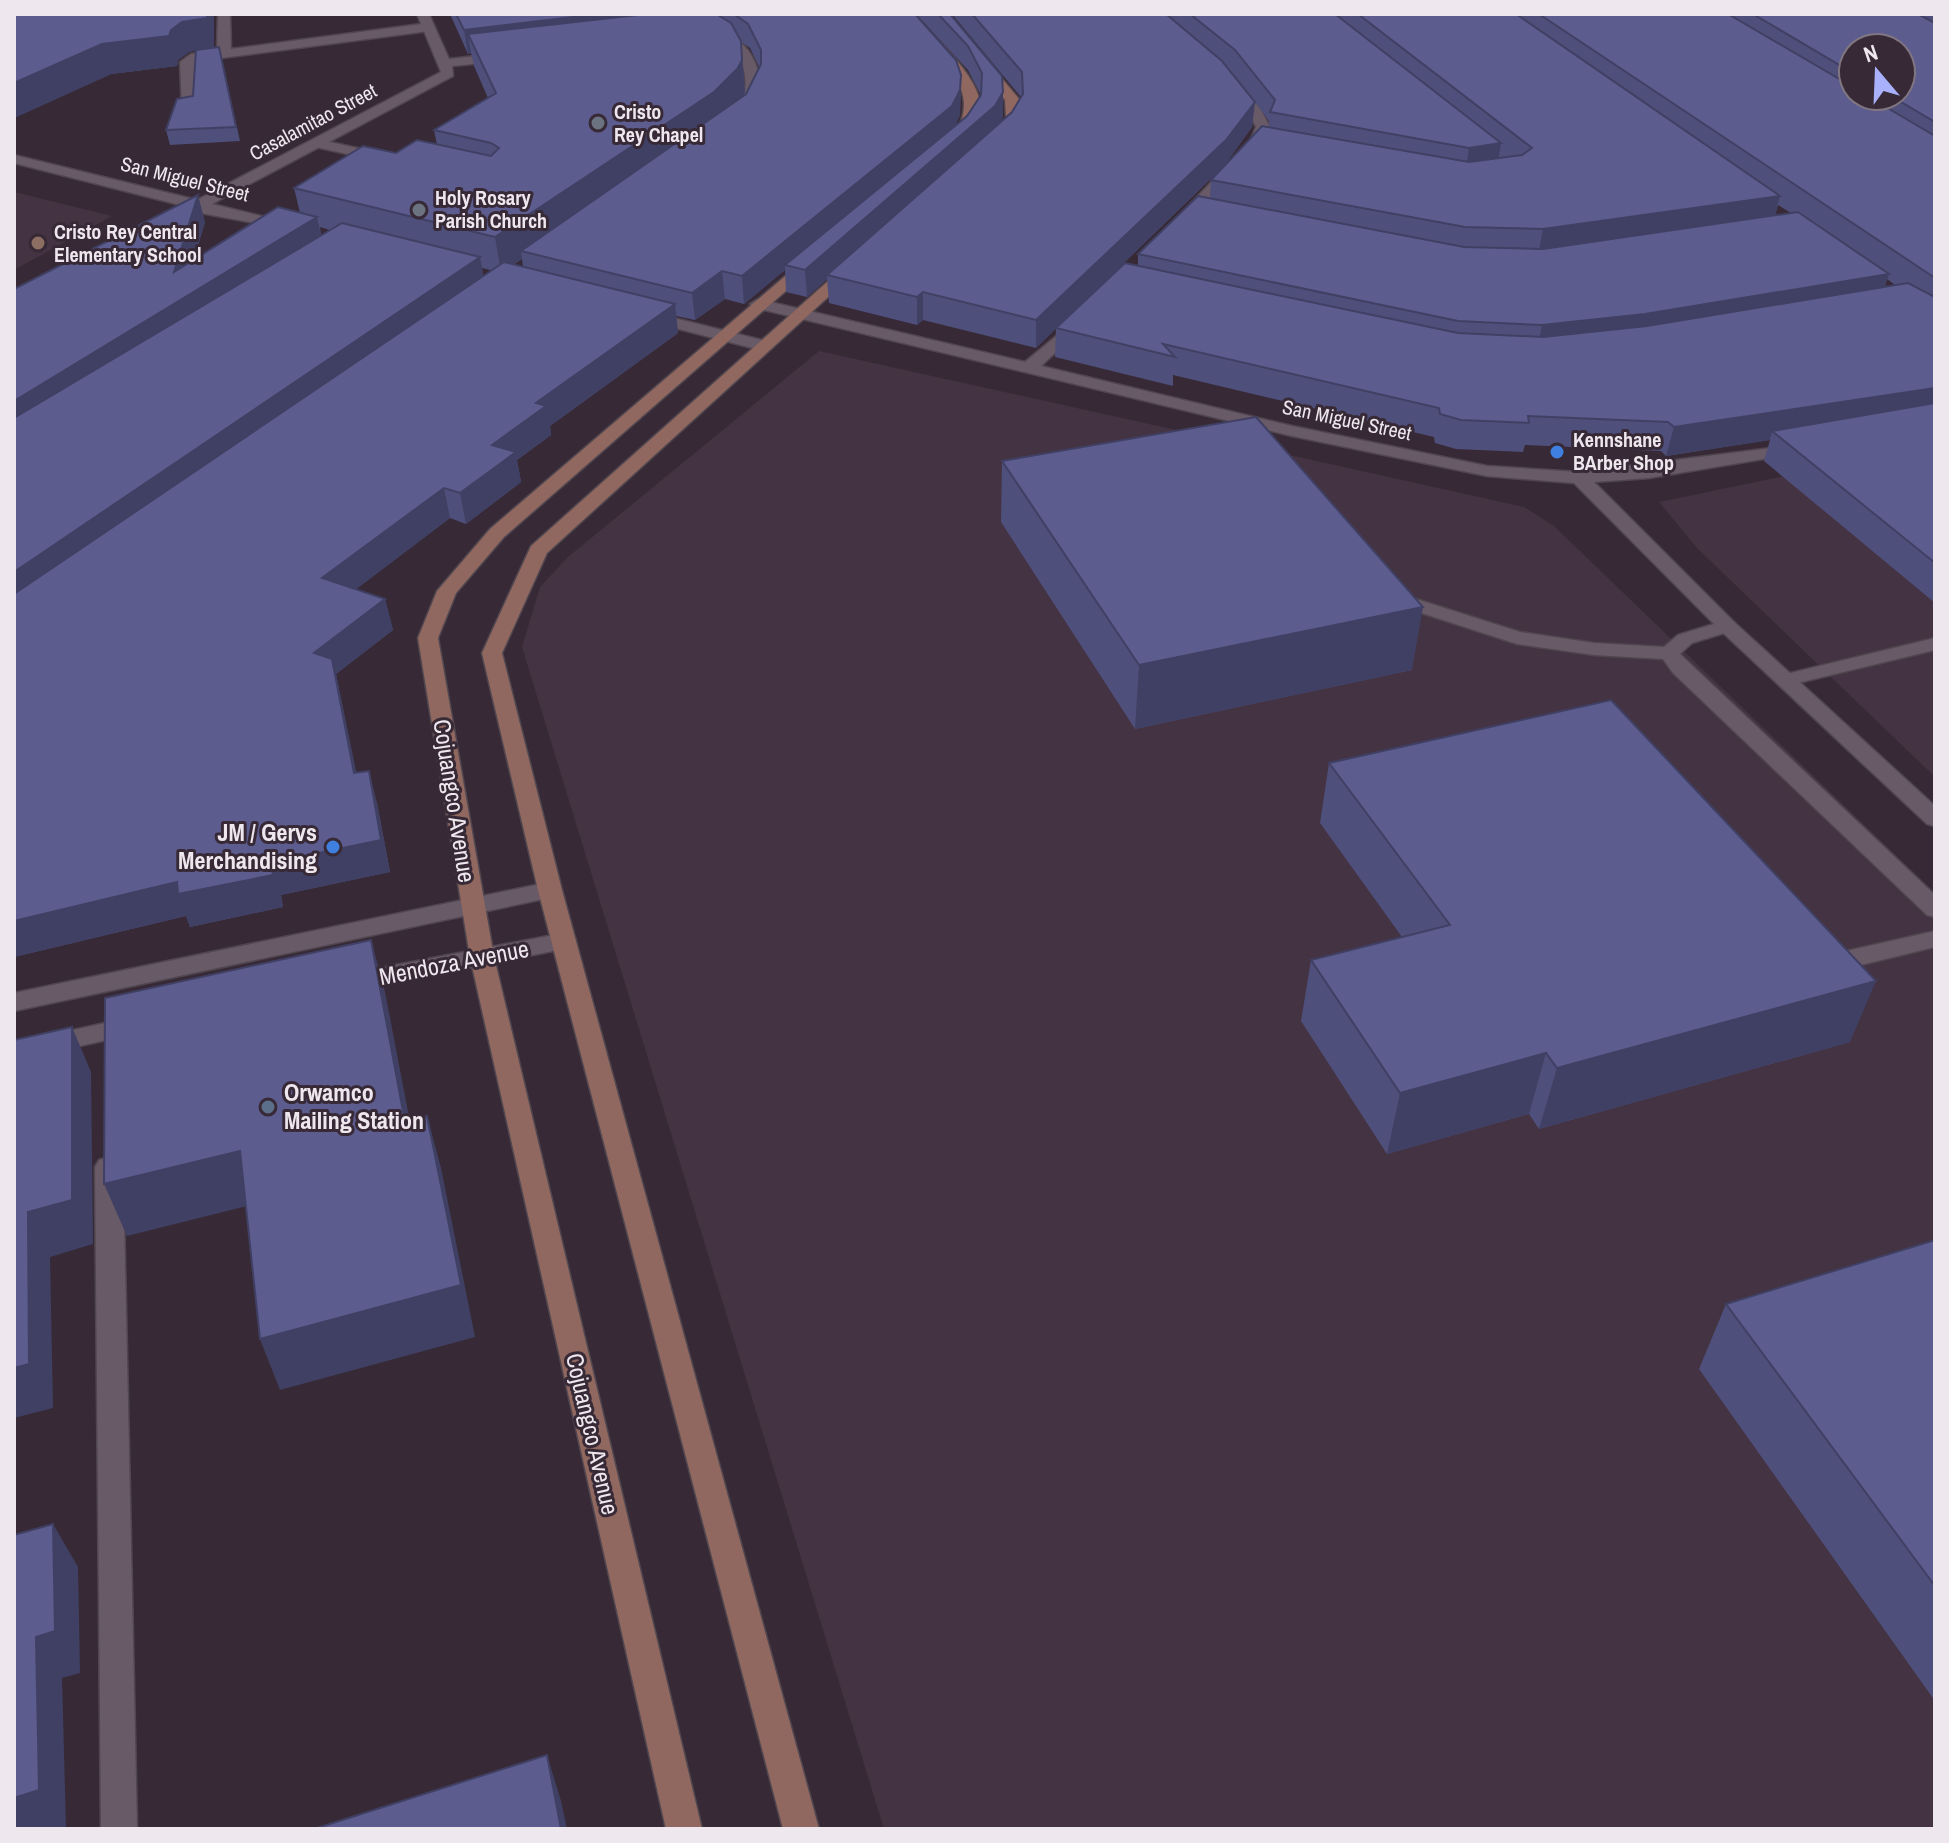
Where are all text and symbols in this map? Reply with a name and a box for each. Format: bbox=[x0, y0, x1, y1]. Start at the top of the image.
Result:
north arrow bbox=[1837, 32, 1917, 112]
text: N bbox=[1859, 37, 1882, 69]
street label: Casalamitao Street bbox=[244, 76, 381, 166]
place label: Cristo Rey Chapel bbox=[614, 98, 703, 148]
marker: Cristo Rey Chapel bbox=[589, 114, 607, 132]
street label: San Miguel Street bbox=[118, 150, 253, 208]
place label: Holy Rosary Parish Church bbox=[435, 184, 547, 234]
marker: Holy Rosary Parish Church bbox=[410, 201, 428, 219]
place label: Cristo Rey Central Elementary School bbox=[54, 218, 202, 268]
marker: Cristo Rey Central Elementary School bbox=[29, 234, 47, 252]
street label: San Miguel Street bbox=[1280, 393, 1415, 446]
place label: Kennshane BArber Shop bbox=[1573, 426, 1674, 476]
marker: Kennshane BArber Shop bbox=[1548, 443, 1566, 461]
street label: Cojuangco Avenue bbox=[426, 717, 484, 885]
place label: JM / Gervs Merchandising bbox=[178, 816, 317, 876]
marker: JM / Gervs Merchandising bbox=[324, 838, 342, 856]
street label: Mendoza Avenue bbox=[376, 932, 531, 992]
place label: Orwamco Mailing Station bbox=[284, 1076, 424, 1136]
marker: Orwamco Mailing Station bbox=[259, 1098, 277, 1116]
street label: Cojuangco Avenue bbox=[559, 1350, 627, 1518]

